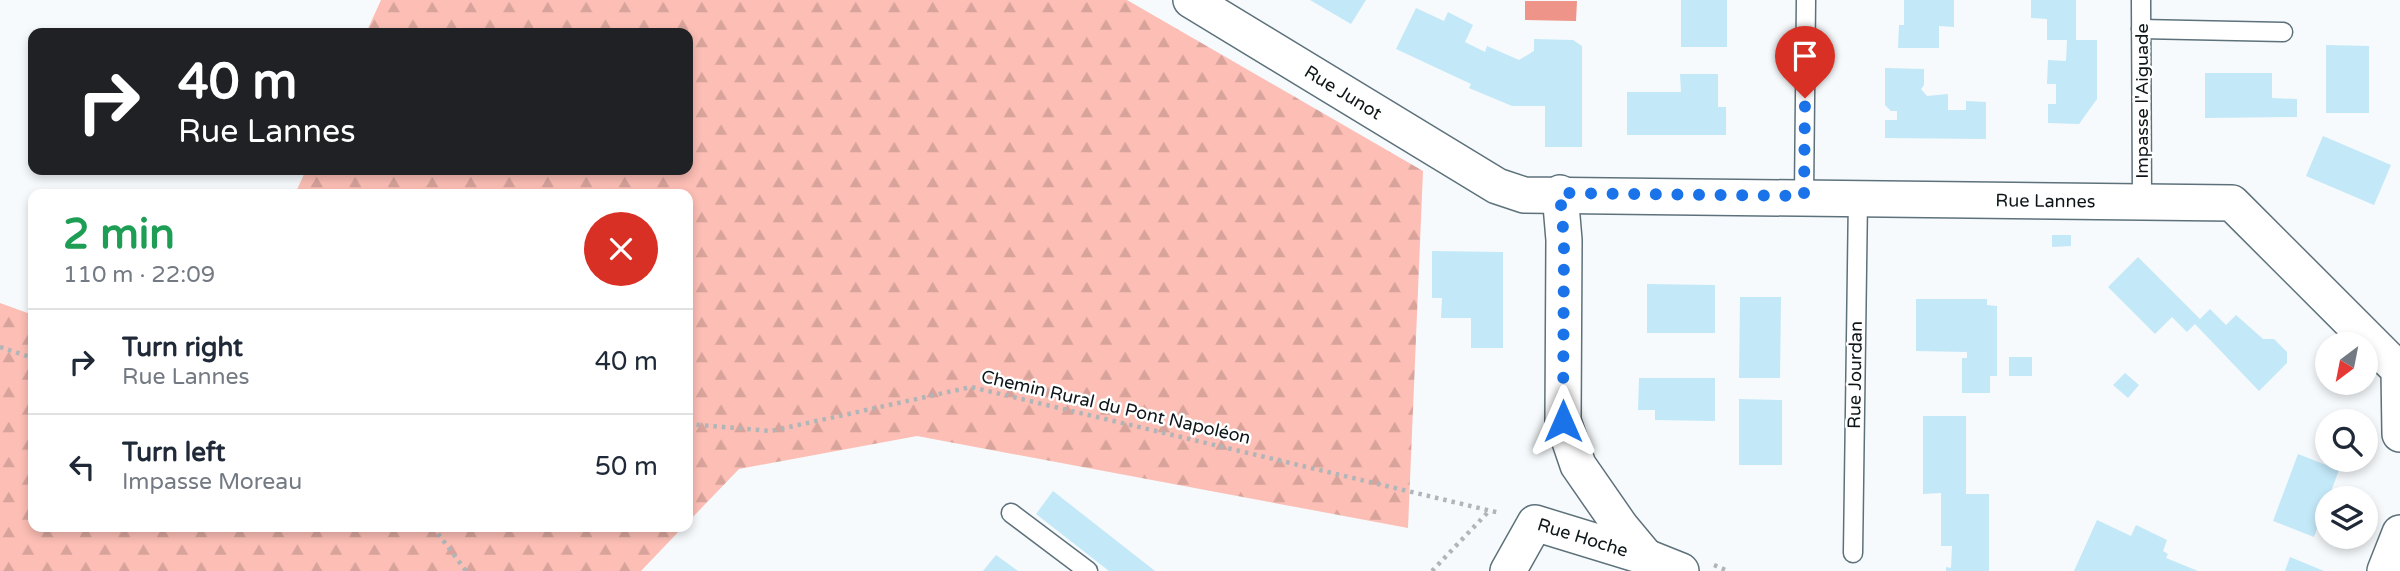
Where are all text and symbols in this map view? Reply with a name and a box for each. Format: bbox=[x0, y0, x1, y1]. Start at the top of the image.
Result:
street label: Impasse l'Aiguade bbox=[2131, 23, 2153, 179]
pin bbox=[1775, 26, 1835, 98]
icon: arrive bbox=[1786, 37, 1824, 75]
text: 40 m bbox=[178, 53, 297, 112]
icon: right bbox=[63, 56, 154, 147]
street label: Rue Junot bbox=[1300, 61, 1386, 124]
text: Rue Lannes bbox=[178, 113, 356, 151]
street label: Rue Lannes bbox=[1995, 189, 2096, 212]
text: 2 min bbox=[63, 209, 175, 260]
button: close bbox=[584, 212, 658, 286]
text: 110 m · 22:09 bbox=[63, 261, 215, 289]
street label: Rue Jourdan bbox=[1843, 321, 1867, 429]
text: Turn right bbox=[122, 332, 243, 363]
north arrow bbox=[2315, 332, 2378, 396]
map controls bbox=[2315, 332, 2378, 549]
icon: right bbox=[63, 343, 101, 381]
text: 40 m bbox=[595, 346, 658, 377]
text: Rue Lannes bbox=[122, 363, 250, 391]
street label: Chemin Rural du Pont Napoléon bbox=[979, 365, 1253, 449]
position arrow bbox=[1526, 384, 1600, 458]
button: search bbox=[2315, 409, 2378, 472]
text: Turn left bbox=[122, 437, 225, 468]
icon: left bbox=[63, 448, 101, 486]
text: 50 m bbox=[595, 451, 658, 482]
text: Impasse Moreau bbox=[122, 468, 302, 496]
button: layers bbox=[2315, 486, 2378, 549]
street label: Rue Hoche bbox=[1535, 513, 1631, 562]

